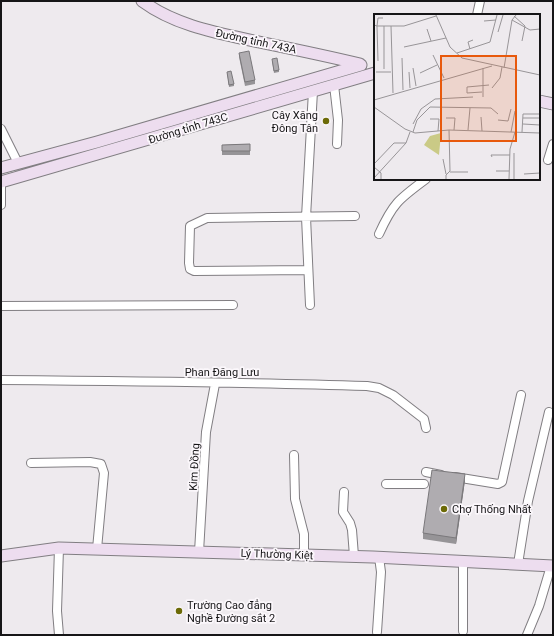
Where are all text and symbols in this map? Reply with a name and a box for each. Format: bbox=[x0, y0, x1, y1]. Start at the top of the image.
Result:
inset map bbox=[374, 14, 540, 180]
street label: Đường tỉnh 743A bbox=[214, 27, 298, 57]
place label: Cây Xăng Đông Tân bbox=[272, 109, 318, 135]
street label: Đường tỉnh 743C bbox=[147, 110, 229, 147]
marker: Cây Xăng Đông Tân bbox=[321, 116, 331, 126]
street label: Phan Đăng Lưu bbox=[185, 366, 259, 379]
street label: Kim Đồng bbox=[187, 443, 202, 491]
place label: Chợ Thống Nhất bbox=[452, 503, 532, 516]
marker: Chợ Thống Nhất bbox=[439, 504, 449, 514]
street label: Lý Thường Kiệt bbox=[240, 547, 314, 562]
place label: Trường Cao đẳng Nghề Đường sắt 2 bbox=[187, 599, 275, 625]
marker: Trường Cao đẳng Nghề Đường sắt 2 bbox=[174, 606, 184, 616]

